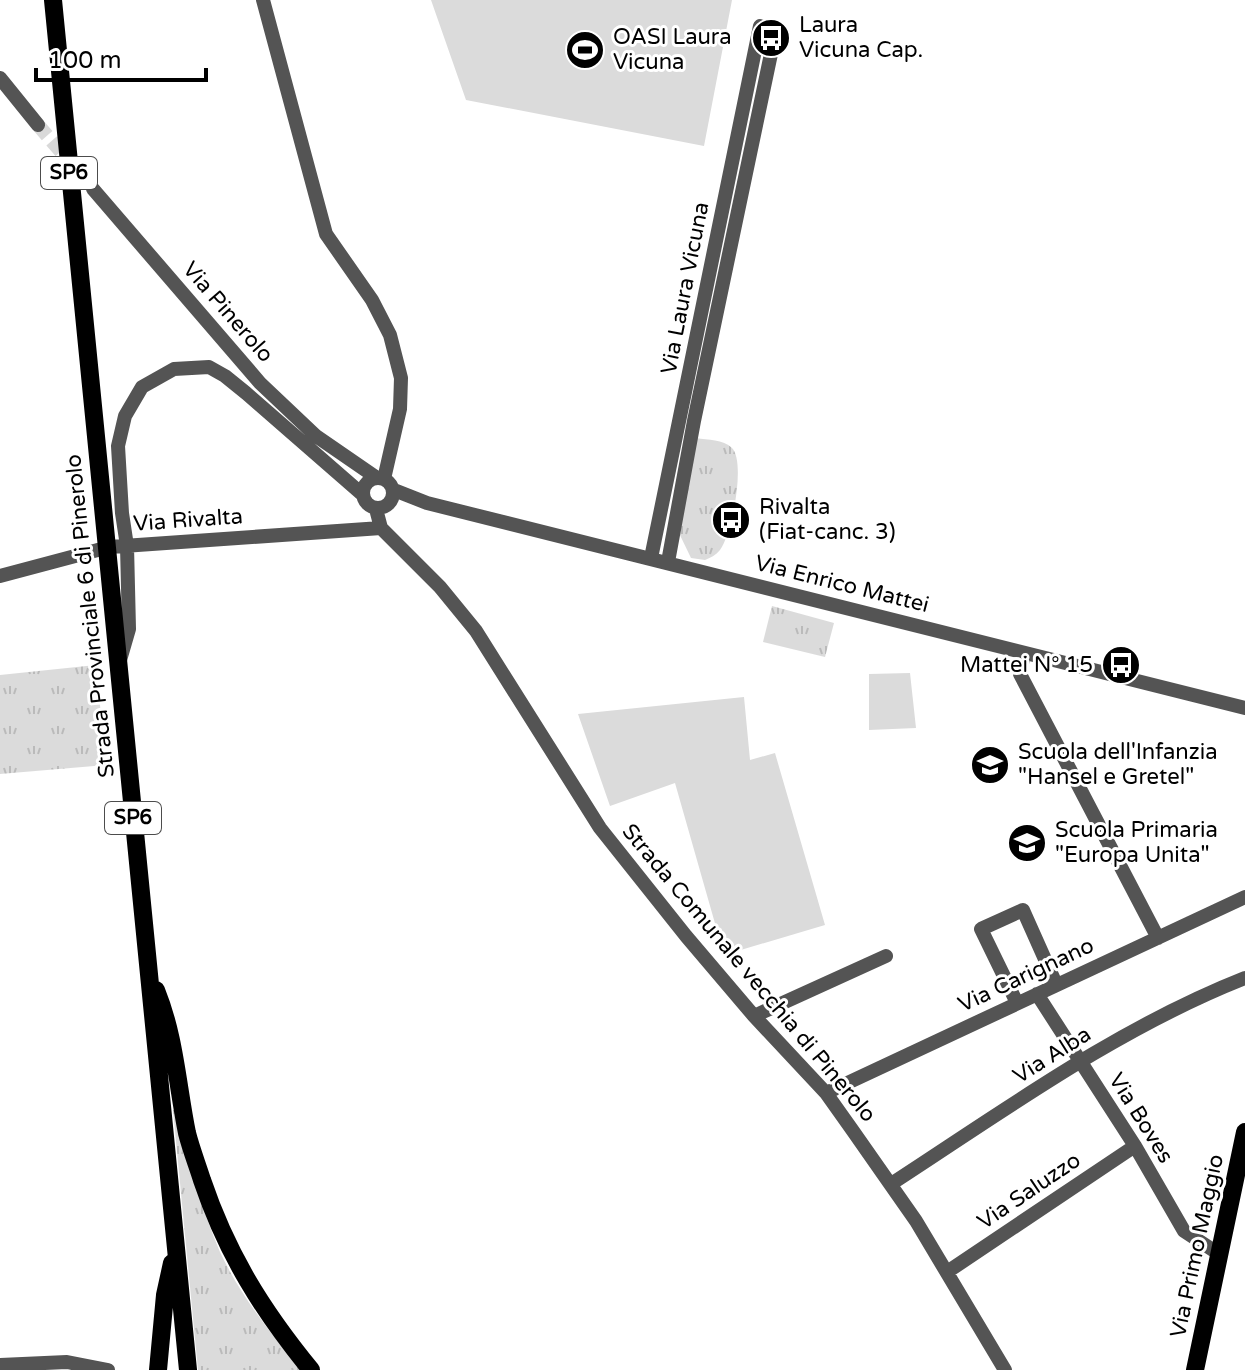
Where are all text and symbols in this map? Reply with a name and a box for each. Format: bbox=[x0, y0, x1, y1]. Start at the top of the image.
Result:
place label: Laura Vicuna Cap. bbox=[799, 12, 923, 63]
bus stop icon: Laura Vicuna Cap. bbox=[750, 17, 792, 59]
place label: OASI Laura Vicuna bbox=[613, 24, 732, 75]
sports icon: OASI Laura Vicuna bbox=[564, 29, 606, 71]
scale bar bbox=[36, 32, 206, 82]
text: 100 m bbox=[48, 46, 122, 75]
road number: SP6 bbox=[41, 157, 97, 189]
street label: Via Laura Vicuna bbox=[656, 200, 714, 376]
street label: Via Pinerolo bbox=[177, 256, 279, 368]
street label: Strada Provinciale 6 di Pinerolo bbox=[60, 453, 120, 779]
place label: Rivalta (Fiat-canc. 3) bbox=[759, 494, 896, 545]
bus stop icon: Rivalta (Fiat-canc. 3) bbox=[710, 499, 752, 541]
street label: Via Rivalta bbox=[132, 503, 244, 537]
street label: Via Enrico Mattei bbox=[752, 550, 932, 618]
bus stop icon: Mattei N° 15 bbox=[1100, 644, 1142, 686]
place label: Mattei N° 15 bbox=[960, 652, 1093, 678]
place label: Scuola dell'Infanzia "Hansel e Gretel" bbox=[1018, 739, 1218, 790]
school or university icon: Scuola dell'Infanzia "Hansel e Gretel" bbox=[969, 744, 1011, 786]
road number: SP6 bbox=[105, 802, 161, 834]
place label: Scuola Primaria "Europa Unita" bbox=[1055, 817, 1218, 868]
street label: Strada Comunale vecchia di Pinerolo bbox=[617, 819, 881, 1127]
school or university icon: Scuola Primaria "Europa Unita" bbox=[1006, 822, 1048, 864]
street label: Via Carignano bbox=[954, 932, 1098, 1018]
street label: Via Alba bbox=[1008, 1021, 1096, 1089]
street label: Via Boves bbox=[1103, 1068, 1179, 1168]
street label: Via Saluzzo bbox=[973, 1147, 1085, 1235]
street label: Via Primo Maggio bbox=[1165, 1152, 1229, 1340]

